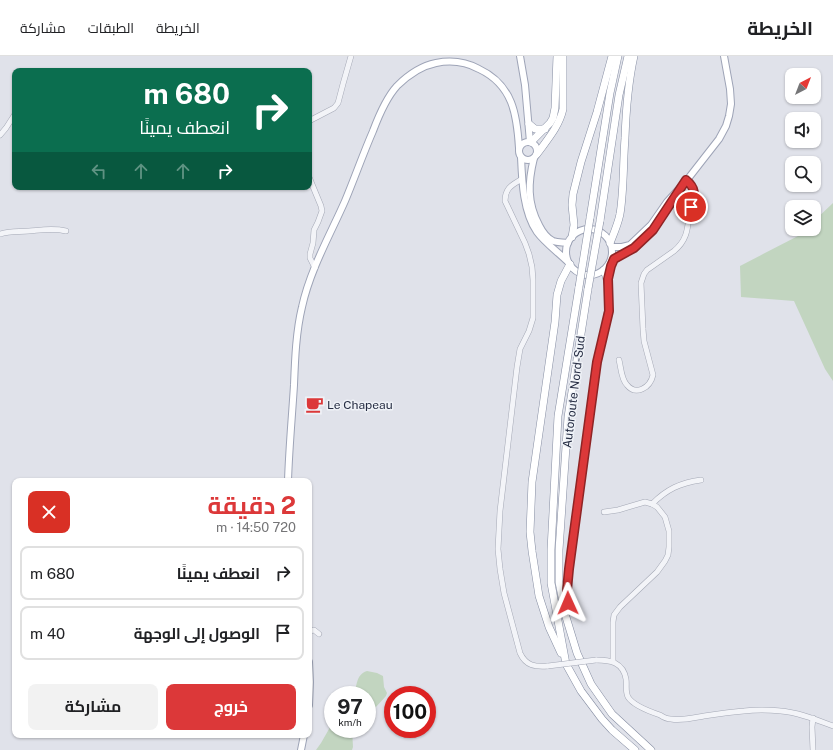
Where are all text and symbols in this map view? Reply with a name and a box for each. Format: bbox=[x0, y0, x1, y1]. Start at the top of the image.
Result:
text: الخريطة bbox=[747, 17, 813, 39]
text: مشاركة bbox=[20, 20, 66, 36]
text: الطبقات bbox=[88, 20, 134, 36]
text: الخريطة bbox=[156, 20, 200, 36]
north arrow bbox=[785, 68, 821, 104]
map controls bbox=[785, 68, 821, 236]
text: 680 m bbox=[143, 77, 230, 110]
icon: right bbox=[244, 84, 296, 136]
button: sound bbox=[785, 112, 821, 148]
text: انعطف يمينًا bbox=[139, 117, 230, 138]
button: search bbox=[785, 156, 821, 192]
icon: left bbox=[88, 160, 110, 182]
icon: ahead bbox=[130, 160, 152, 182]
icon: ahead bbox=[172, 160, 194, 182]
icon: right bbox=[214, 160, 236, 182]
pin bbox=[674, 190, 708, 224]
icon: arrive bbox=[680, 196, 702, 218]
button: layers bbox=[785, 200, 821, 236]
street label: Autoroute Nord-Sud bbox=[560, 335, 588, 449]
cafe icon: Le Chapeau bbox=[304, 395, 324, 415]
place label: Le Chapeau bbox=[327, 398, 393, 412]
button: close bbox=[28, 491, 70, 533]
text: 2 دقيقة bbox=[207, 491, 296, 519]
text: 720 m · 14:50 bbox=[216, 520, 296, 535]
icon: right bbox=[272, 562, 294, 584]
text: 680 m bbox=[30, 565, 75, 582]
text: انعطف يمينًا bbox=[177, 565, 260, 582]
position arrow bbox=[547, 582, 589, 624]
icon: arrive bbox=[272, 622, 294, 644]
text: 40 m bbox=[30, 625, 65, 642]
text: الوصول إلى الوجهة bbox=[134, 625, 260, 642]
button: مشاركة bbox=[28, 684, 158, 730]
button: خروج bbox=[166, 684, 296, 730]
speed limit sign: 100 bbox=[384, 686, 436, 738]
text: 97 bbox=[337, 695, 363, 719]
text: km/h bbox=[338, 716, 362, 728]

